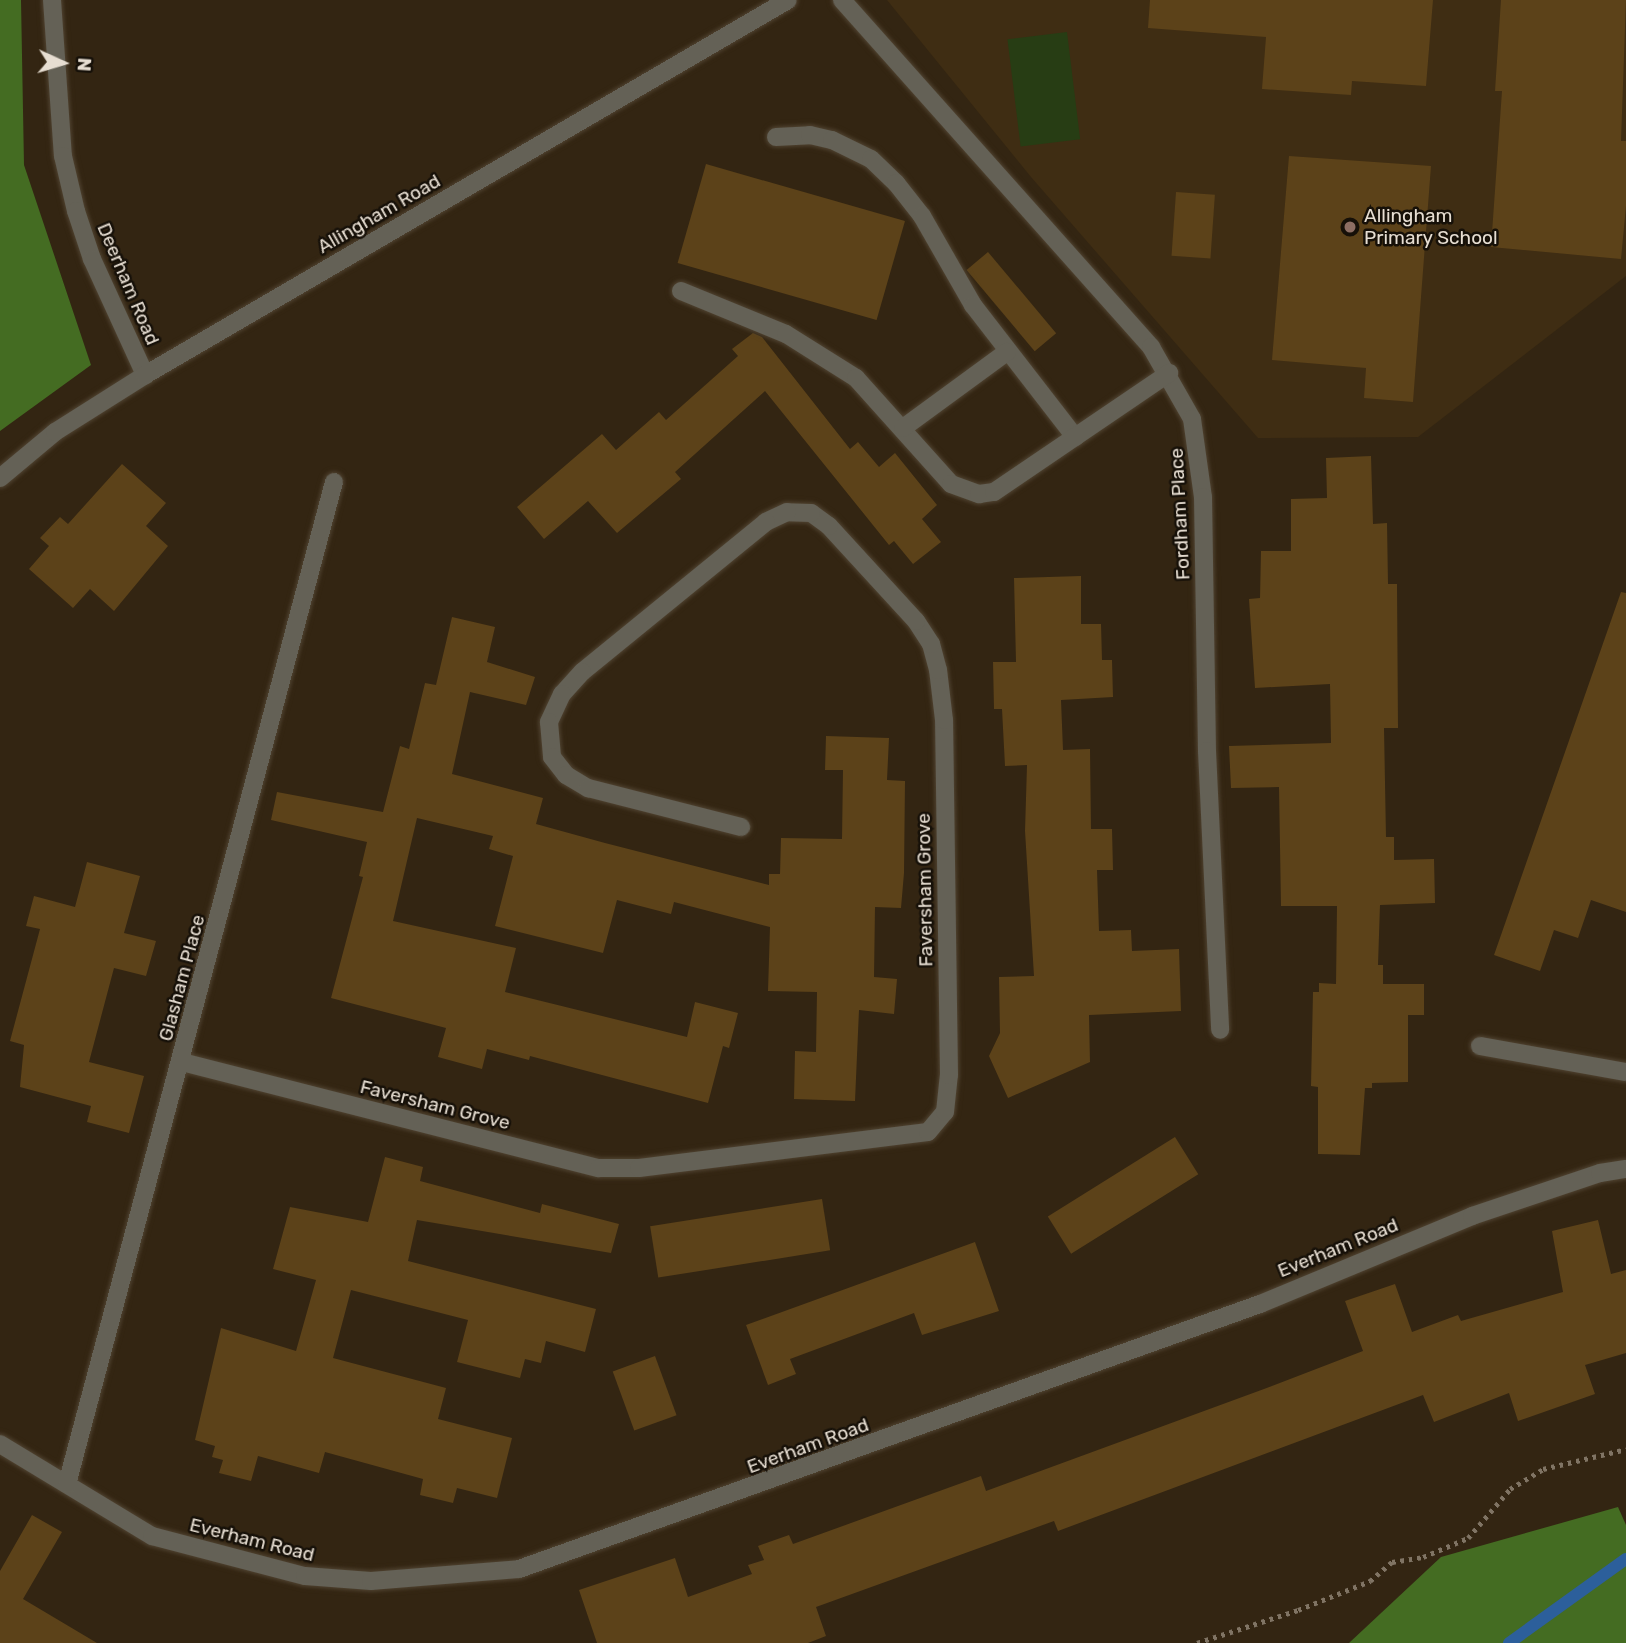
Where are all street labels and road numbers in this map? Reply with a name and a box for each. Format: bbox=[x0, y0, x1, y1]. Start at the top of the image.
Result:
street label: Allingham Road bbox=[314, 170, 444, 258]
street label: Deerham Road bbox=[92, 220, 164, 348]
street label: Fordham Place bbox=[1165, 447, 1195, 581]
street label: Faversham Grove bbox=[912, 813, 938, 967]
street label: Glasham Place bbox=[154, 912, 210, 1044]
street label: Faversham Grove bbox=[358, 1075, 512, 1135]
street label: Everham Road bbox=[1274, 1213, 1402, 1283]
street label: Everham Road bbox=[744, 1413, 872, 1479]
street label: Everham Road bbox=[187, 1513, 317, 1567]

